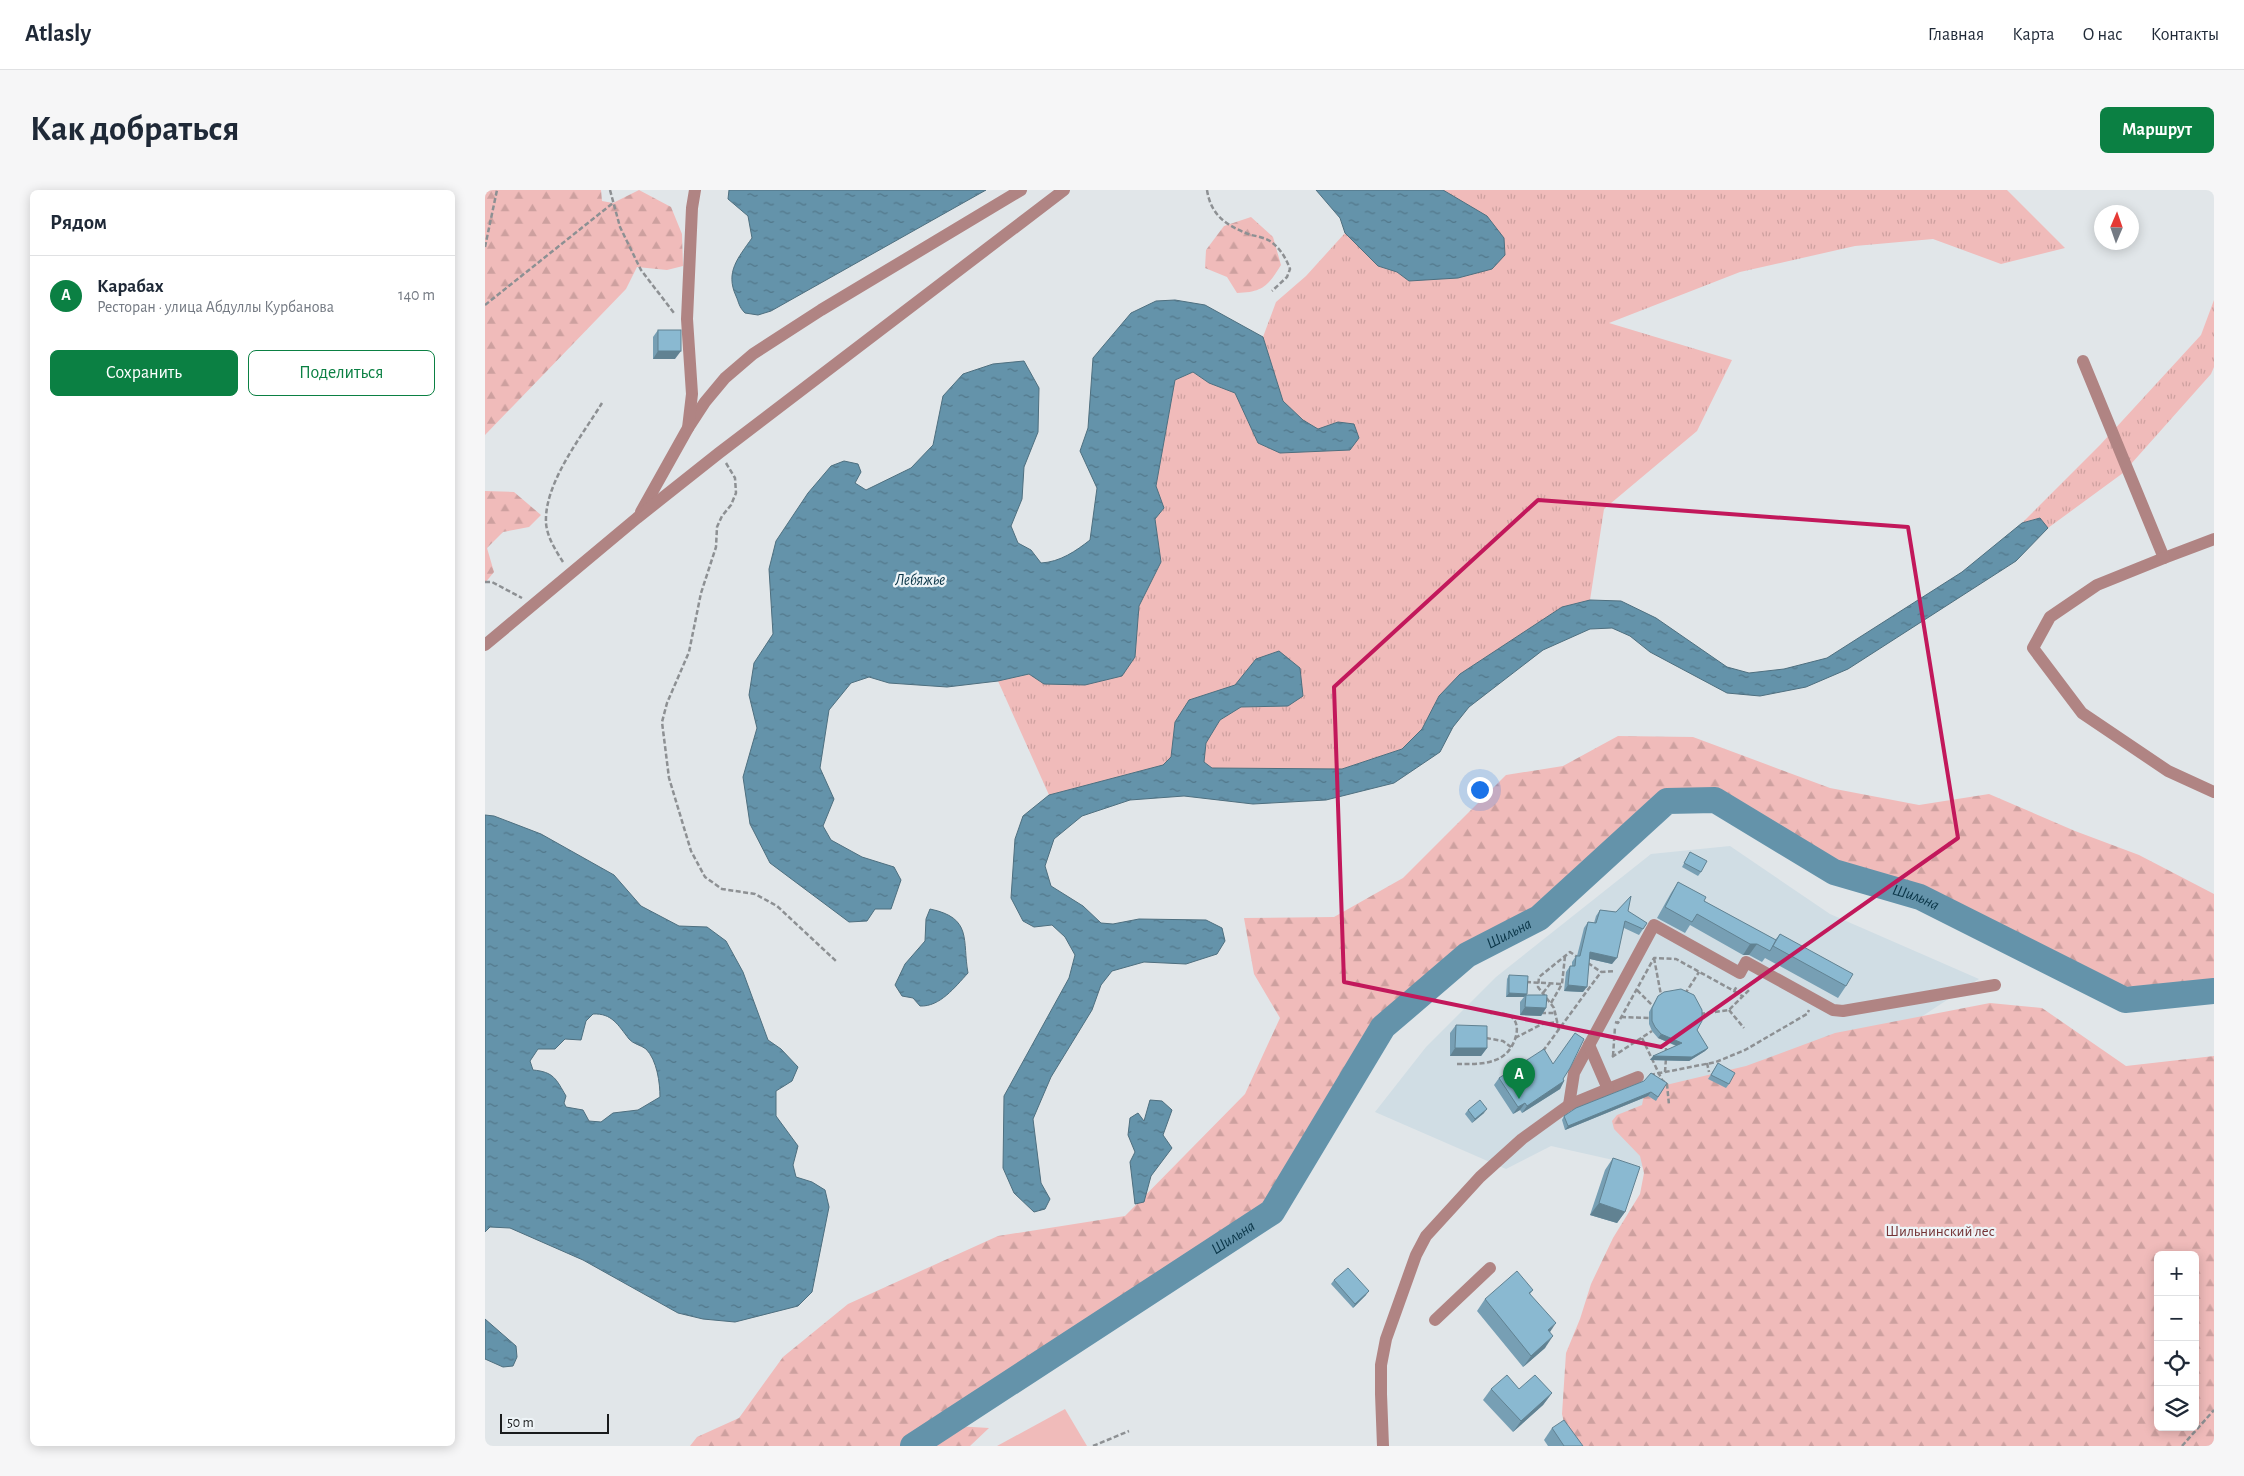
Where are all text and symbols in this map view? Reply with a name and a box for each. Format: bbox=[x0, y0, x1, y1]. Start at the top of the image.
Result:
text: Atlasly bbox=[25, 22, 91, 46]
text: Главная bbox=[1928, 26, 1984, 44]
text: Карта bbox=[2012, 26, 2054, 44]
text: О нас bbox=[2082, 26, 2123, 44]
text: Контакты bbox=[2151, 26, 2219, 44]
button: Маршрут bbox=[2100, 107, 2214, 153]
text: Как добраться bbox=[30, 112, 239, 147]
north arrow bbox=[2094, 205, 2139, 250]
text: Рядом bbox=[50, 212, 107, 233]
text: Карабах bbox=[97, 277, 164, 296]
text: A bbox=[61, 287, 71, 303]
text: 140 m bbox=[398, 287, 435, 303]
text: Ресторан · улица Абдуллы Курбанова bbox=[97, 299, 334, 315]
button: Сохранить bbox=[50, 350, 238, 396]
button: Поделиться bbox=[248, 350, 435, 396]
water label: Лебяжье bbox=[894, 572, 945, 588]
your location bbox=[1467, 777, 1493, 803]
water label: Шильна bbox=[1891, 881, 1942, 913]
water label: Шильна bbox=[1484, 915, 1534, 952]
pin: A bbox=[1503, 1058, 1535, 1099]
water label: Шильна bbox=[1208, 1217, 1258, 1257]
park label: Шильнинский лес bbox=[1885, 1224, 1995, 1239]
map controls bbox=[2154, 1251, 2199, 1431]
button: + bbox=[2154, 1251, 2199, 1296]
button: − bbox=[2154, 1296, 2199, 1341]
button: locate bbox=[2154, 1341, 2199, 1386]
button: layers bbox=[2154, 1386, 2199, 1431]
scale bar bbox=[500, 1411, 609, 1434]
text: 50 m bbox=[507, 1416, 534, 1430]

